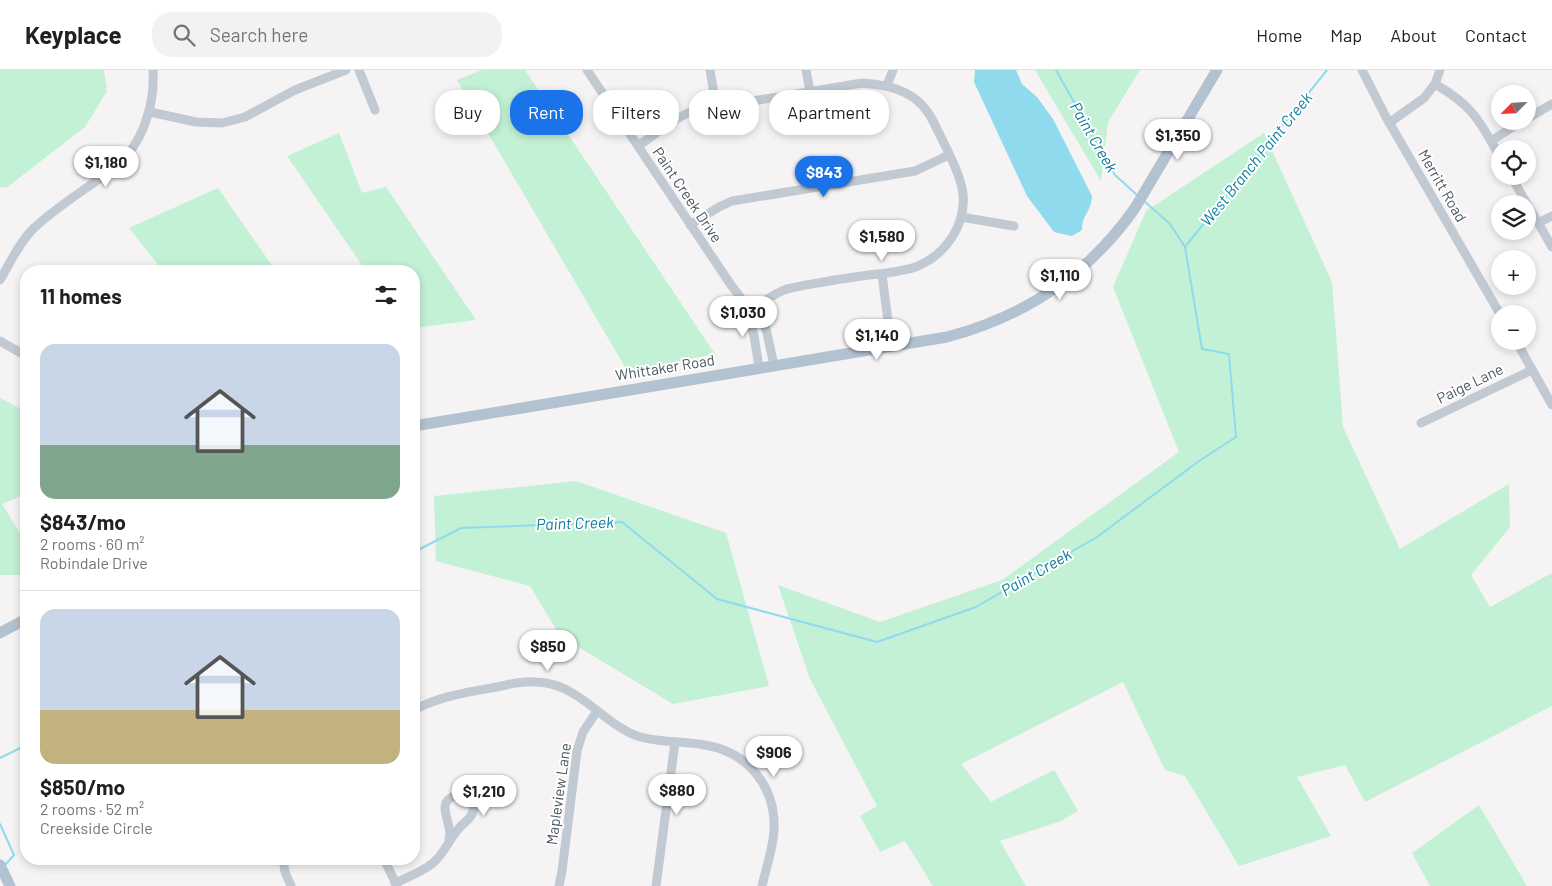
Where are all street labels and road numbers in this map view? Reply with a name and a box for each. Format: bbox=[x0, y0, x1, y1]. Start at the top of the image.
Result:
street label: Paint Creek Drive bbox=[649, 143, 726, 246]
street label: Merritt Road bbox=[1415, 146, 1471, 225]
street label: Whittaker Road bbox=[614, 350, 716, 384]
street label: Paige Lane bbox=[1433, 359, 1506, 407]
street label: Mapleview Lane bbox=[542, 742, 574, 846]

